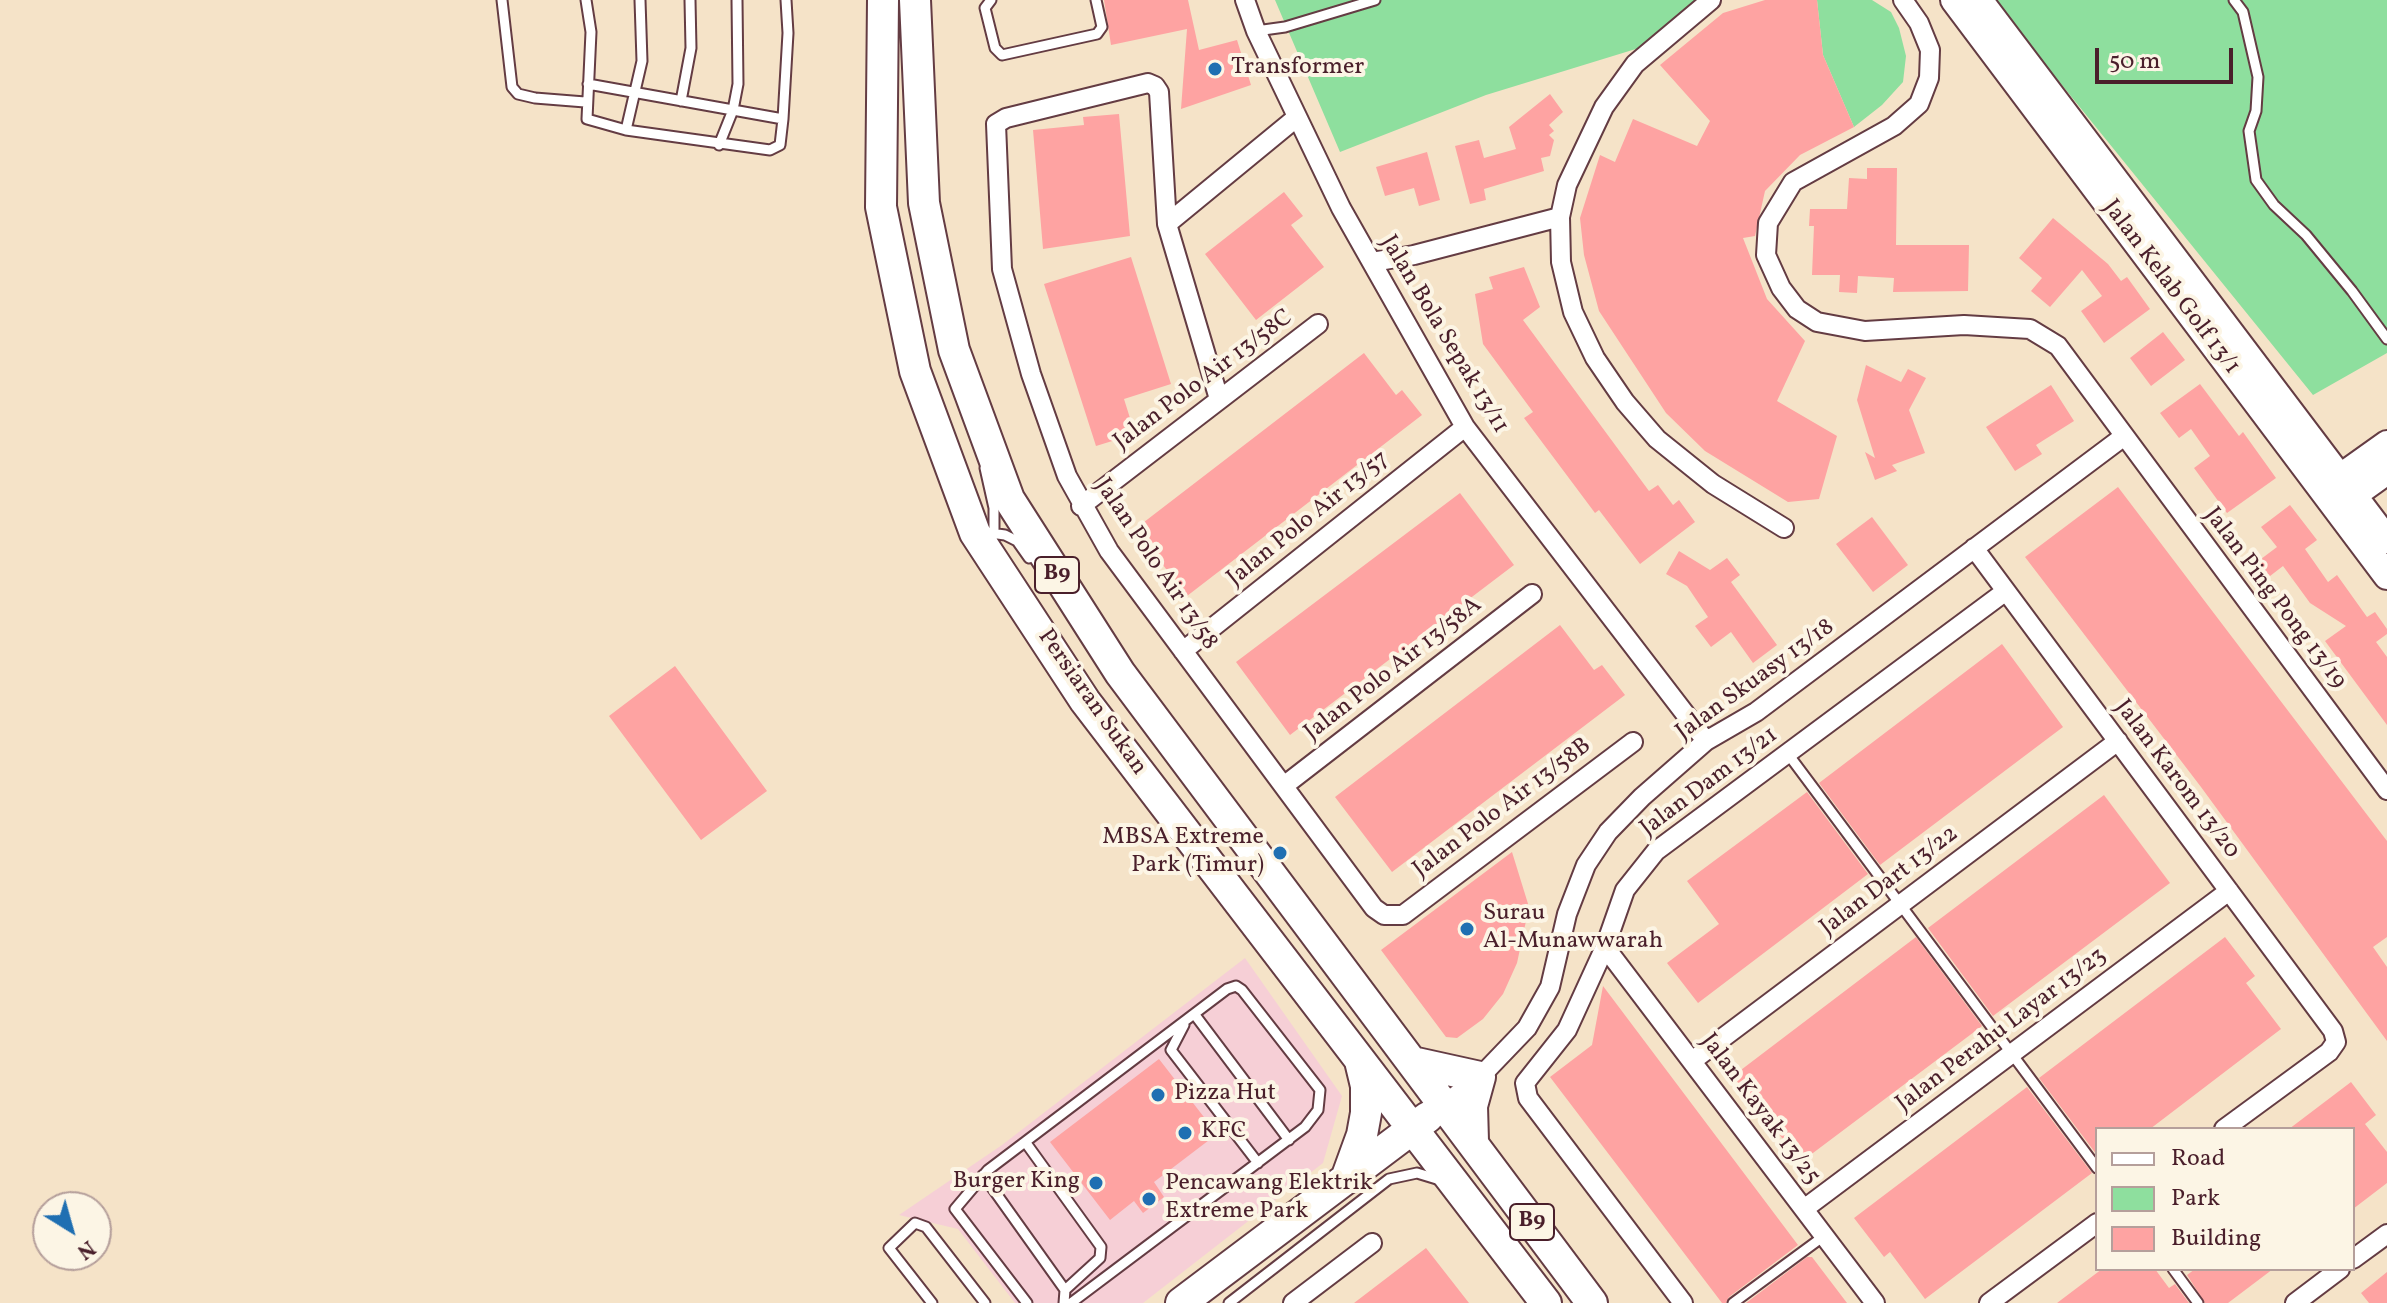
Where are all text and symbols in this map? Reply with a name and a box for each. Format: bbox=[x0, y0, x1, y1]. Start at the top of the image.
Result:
scale bar bbox=[2099, 32, 2237, 82]
text: 50 m bbox=[2109, 45, 2161, 79]
place label: Transformer bbox=[1231, 55, 1364, 83]
marker: Transformer bbox=[1206, 60, 1224, 78]
street label: Jalan Kelab Golf 13/1 bbox=[2095, 195, 2245, 381]
street label: Jalan Bola Sepak 13/11 bbox=[1372, 231, 1514, 439]
street label: Jalan Polo Air 13/58C bbox=[1109, 304, 1299, 458]
street label: Jalan Polo Air 13/57 bbox=[1222, 446, 1396, 594]
street label: Jalan Polo Air 13/58 bbox=[1087, 474, 1223, 656]
street label: Jalan Ping Pong 13/19 bbox=[2196, 503, 2352, 695]
road number: B9 bbox=[1035, 557, 1079, 593]
street label: Jalan Polo Air 13/58A bbox=[1299, 592, 1489, 748]
street label: Jalan Skuasy 13/18 bbox=[1671, 614, 1841, 748]
street label: Persiaran Sukan bbox=[1030, 624, 1152, 782]
street label: Jalan Karom 13/20 bbox=[2107, 695, 2245, 865]
street label: Jalan Dam 13/21 bbox=[1635, 722, 1785, 844]
street label: Jalan Polo Air 13/58B bbox=[1408, 733, 1598, 885]
street label: Jalan Dart 13/22 bbox=[1815, 821, 1965, 943]
place label: MBSA Extreme Park (Timur) bbox=[1102, 825, 1264, 881]
marker: MBSA Extreme Park (Timur) bbox=[1271, 844, 1289, 862]
place label: Surau Al-Munawwarah bbox=[1483, 901, 1663, 957]
marker: Surau Al-Munawwarah bbox=[1458, 920, 1476, 938]
street label: Jalan Perahu Layar 13/23 bbox=[1891, 943, 2113, 1119]
street label: Jalan Kayak 13/25 bbox=[1693, 1029, 1825, 1191]
place label: Pizza Hut bbox=[1174, 1081, 1276, 1109]
marker: Pizza Hut bbox=[1149, 1086, 1167, 1104]
place label: KFC bbox=[1201, 1119, 1246, 1147]
marker: KFC bbox=[1176, 1124, 1194, 1142]
legend bbox=[2095, 1127, 2355, 1271]
text: Road bbox=[2171, 1142, 2225, 1176]
place label: Burger King bbox=[953, 1169, 1080, 1197]
place label: Pencawang Elektrik Extreme Park bbox=[1165, 1171, 1373, 1227]
marker: Burger King bbox=[1087, 1174, 1105, 1192]
text: Park bbox=[2171, 1182, 2220, 1216]
marker: Pencawang Elektrik Extreme Park bbox=[1140, 1190, 1158, 1208]
north arrow bbox=[32, 1191, 112, 1271]
road number: B9 bbox=[1510, 1204, 1554, 1240]
text: Building bbox=[2171, 1222, 2261, 1256]
text: N bbox=[70, 1232, 101, 1266]

